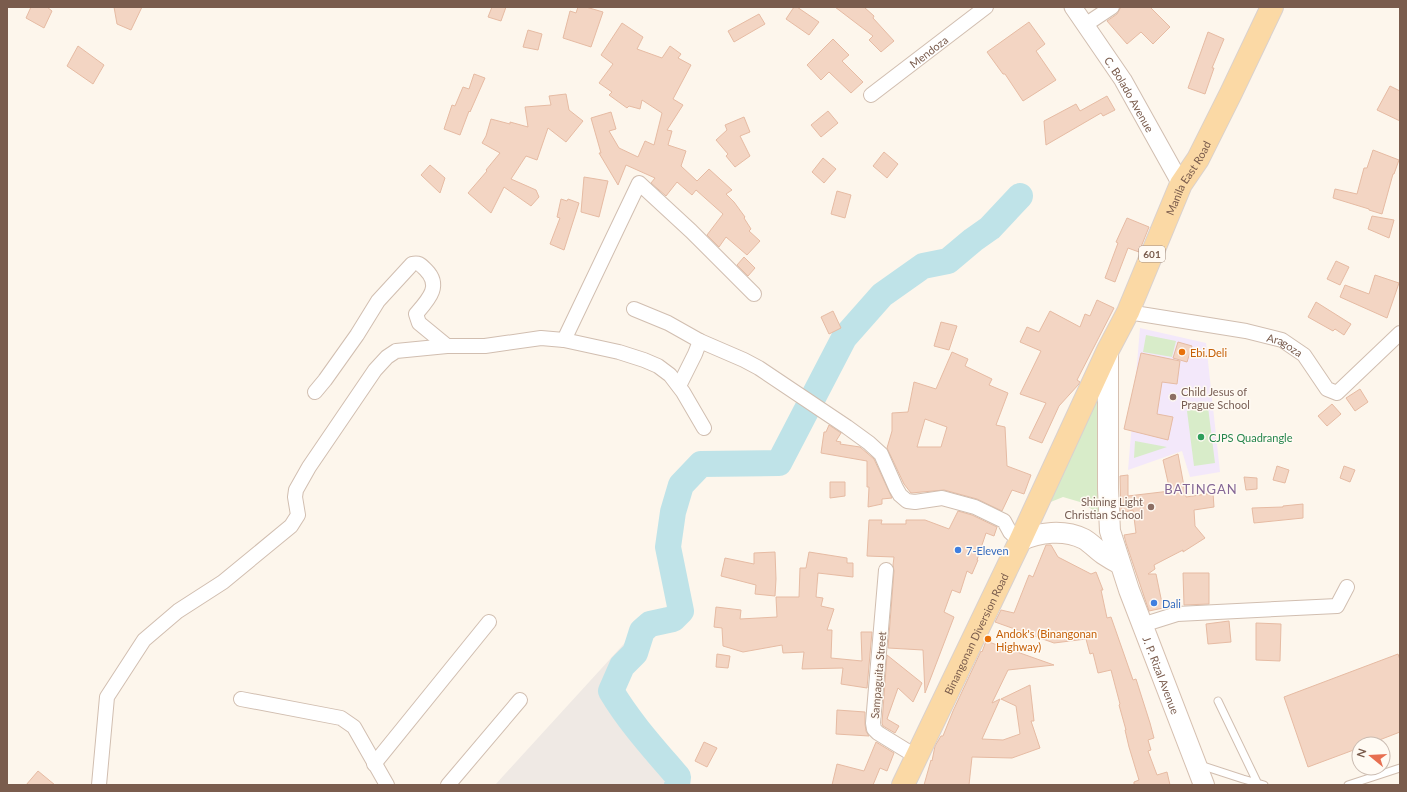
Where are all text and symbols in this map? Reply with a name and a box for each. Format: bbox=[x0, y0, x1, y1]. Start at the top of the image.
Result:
street label: Mendoza bbox=[906, 32, 950, 70]
street label: C. Bolado Avenue bbox=[1102, 54, 1157, 134]
street label: Manila East Road bbox=[1162, 138, 1213, 217]
road number: 601 bbox=[1139, 246, 1165, 262]
street label: Aragoza bbox=[1266, 330, 1305, 359]
place label: Ebi.Deli bbox=[1190, 346, 1227, 359]
marker: Ebi.Deli bbox=[1177, 347, 1187, 357]
place label: Child Jesus of Prague School bbox=[1181, 385, 1250, 411]
marker: Child Jesus of Prague School bbox=[1168, 392, 1178, 402]
place label: CJPS Quadrangle bbox=[1209, 431, 1293, 444]
marker: CJPS Quadrangle bbox=[1196, 432, 1206, 442]
district label: BATINGAN bbox=[1164, 481, 1238, 497]
place label: Shining Light Christian School bbox=[1065, 495, 1143, 521]
marker: Shining Light Christian School bbox=[1146, 502, 1156, 512]
place label: 7-Eleven bbox=[966, 544, 1009, 557]
marker: 7-Eleven bbox=[953, 545, 963, 555]
street label: Binangonan Diversion Road bbox=[941, 571, 1010, 696]
place label: Dali bbox=[1162, 597, 1181, 610]
marker: Dali bbox=[1149, 598, 1159, 608]
place label: Andok's (Binangonan Highway) bbox=[996, 627, 1097, 653]
street label: Sampaguita Street bbox=[868, 631, 888, 719]
marker: Andok's (Binangonan Highway) bbox=[983, 634, 993, 644]
street label: J. P. Rizal Avenue bbox=[1141, 634, 1183, 716]
north arrow bbox=[1351, 736, 1391, 776]
text: N bbox=[1354, 747, 1369, 759]

